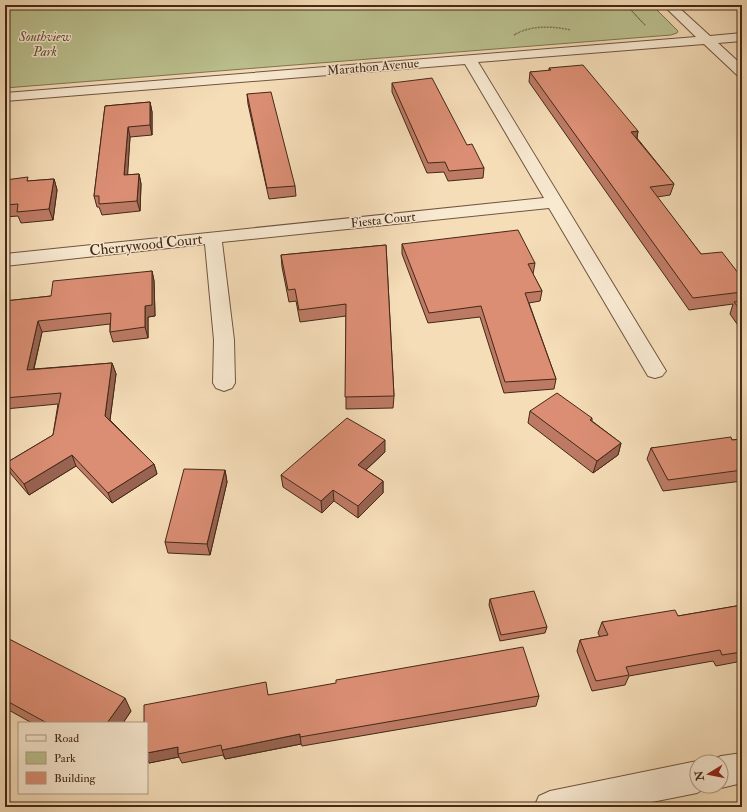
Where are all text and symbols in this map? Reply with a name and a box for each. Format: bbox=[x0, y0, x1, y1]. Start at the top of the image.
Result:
park label: Southview Park bbox=[18, 29, 71, 60]
street label: Marathon Avenue bbox=[326, 55, 420, 79]
street label: Fiesta Court bbox=[350, 209, 416, 231]
street label: Cherrywood Court bbox=[89, 230, 204, 260]
legend bbox=[18, 722, 148, 794]
text: Road bbox=[54, 731, 79, 746]
text: Park bbox=[54, 751, 76, 766]
north arrow bbox=[689, 754, 729, 794]
text: N bbox=[692, 769, 707, 783]
text: Building bbox=[54, 771, 97, 786]

